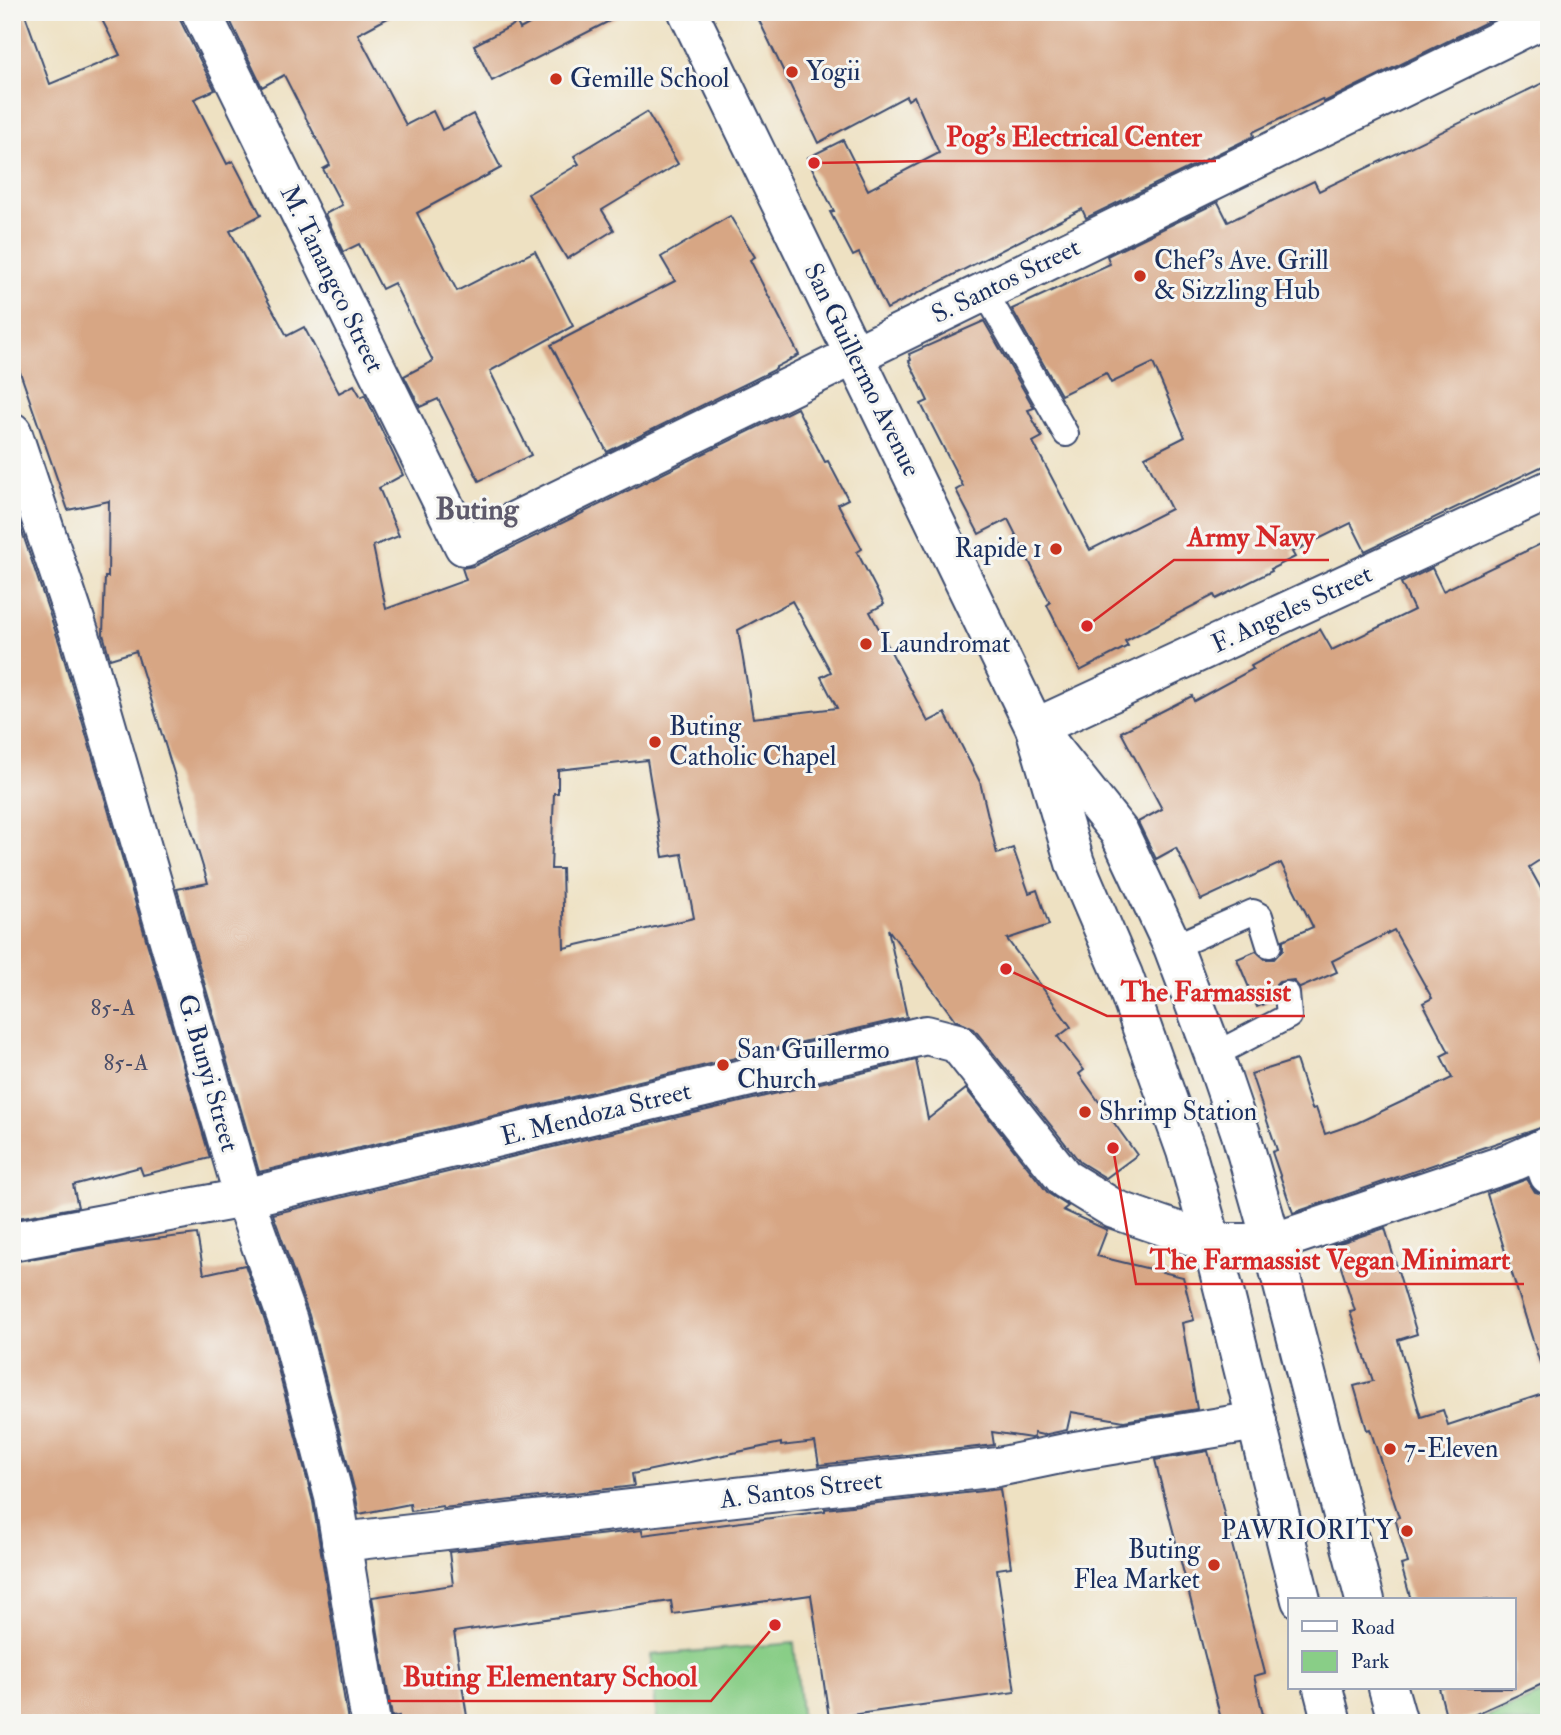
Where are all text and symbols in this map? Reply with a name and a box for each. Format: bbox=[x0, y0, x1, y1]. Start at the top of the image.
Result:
place label: Yogii bbox=[806, 56, 861, 88]
place label: Gemille School bbox=[570, 63, 730, 95]
marker: Yogii bbox=[784, 64, 800, 80]
marker: Gemille School bbox=[548, 71, 564, 87]
callout: Pog's Electrical Center bbox=[932, 112, 1216, 161]
text: Pog's Electrical Center bbox=[946, 120, 1203, 155]
street label: M. Tanangco Street bbox=[273, 180, 391, 378]
street label: S. Santos Street bbox=[927, 231, 1085, 331]
place label: Chef's Ave. Grill & Sizzling Hub bbox=[1154, 245, 1329, 307]
street label: San Guillermo Avenue bbox=[796, 258, 928, 482]
marker: Chef's Ave. Grill & Sizzling Hub bbox=[1132, 268, 1148, 284]
district label: Buting bbox=[435, 491, 520, 528]
callout: Army Navy bbox=[1174, 511, 1329, 560]
text: Army Navy bbox=[1186, 520, 1316, 555]
place label: Rapide 1 bbox=[954, 533, 1042, 566]
marker: Rapide 1 bbox=[1048, 541, 1064, 557]
street label: F. Angeles Street bbox=[1207, 558, 1377, 660]
place label: Laundromat bbox=[880, 628, 1011, 660]
marker: Laundromat bbox=[858, 636, 874, 652]
place label: Buting Catholic Chapel bbox=[669, 711, 837, 774]
marker: Buting Catholic Chapel bbox=[647, 734, 663, 750]
callout: The Farmassist bbox=[1107, 967, 1305, 1016]
text: The Farmassist bbox=[1120, 975, 1291, 1010]
street label: G. Bunyi Street bbox=[170, 991, 246, 1155]
house number: 85-A bbox=[90, 993, 136, 1022]
place label: San Guillermo Church bbox=[737, 1034, 890, 1096]
house number: 85-A bbox=[103, 1048, 149, 1077]
marker: San Guillermo Church bbox=[715, 1057, 731, 1073]
street label: E. Mendoza Street bbox=[498, 1075, 694, 1153]
place label: Shrimp Station bbox=[1099, 1096, 1257, 1129]
marker: Shrimp Station bbox=[1077, 1104, 1093, 1120]
callout: The Farmassist Vegan Minimart bbox=[1136, 1235, 1524, 1284]
text: The Farmassist Vegan Minimart bbox=[1149, 1243, 1510, 1278]
place label: 7-Eleven bbox=[1404, 1433, 1498, 1465]
marker: 7-Eleven bbox=[1382, 1441, 1398, 1457]
street label: A. Santos Street bbox=[717, 1464, 884, 1516]
place label: PAWRIORITY bbox=[1221, 1515, 1394, 1547]
marker: PAWRIORITY bbox=[1399, 1523, 1415, 1539]
place label: Buting Flea Market bbox=[1073, 1534, 1201, 1596]
marker: Buting Flea Market bbox=[1206, 1557, 1222, 1573]
legend bbox=[1288, 1598, 1516, 1690]
text: Road bbox=[1351, 1614, 1396, 1641]
text: Park bbox=[1351, 1648, 1389, 1675]
callout: Buting Elementary School bbox=[388, 1652, 711, 1701]
text: Buting Elementary School bbox=[403, 1660, 698, 1695]

